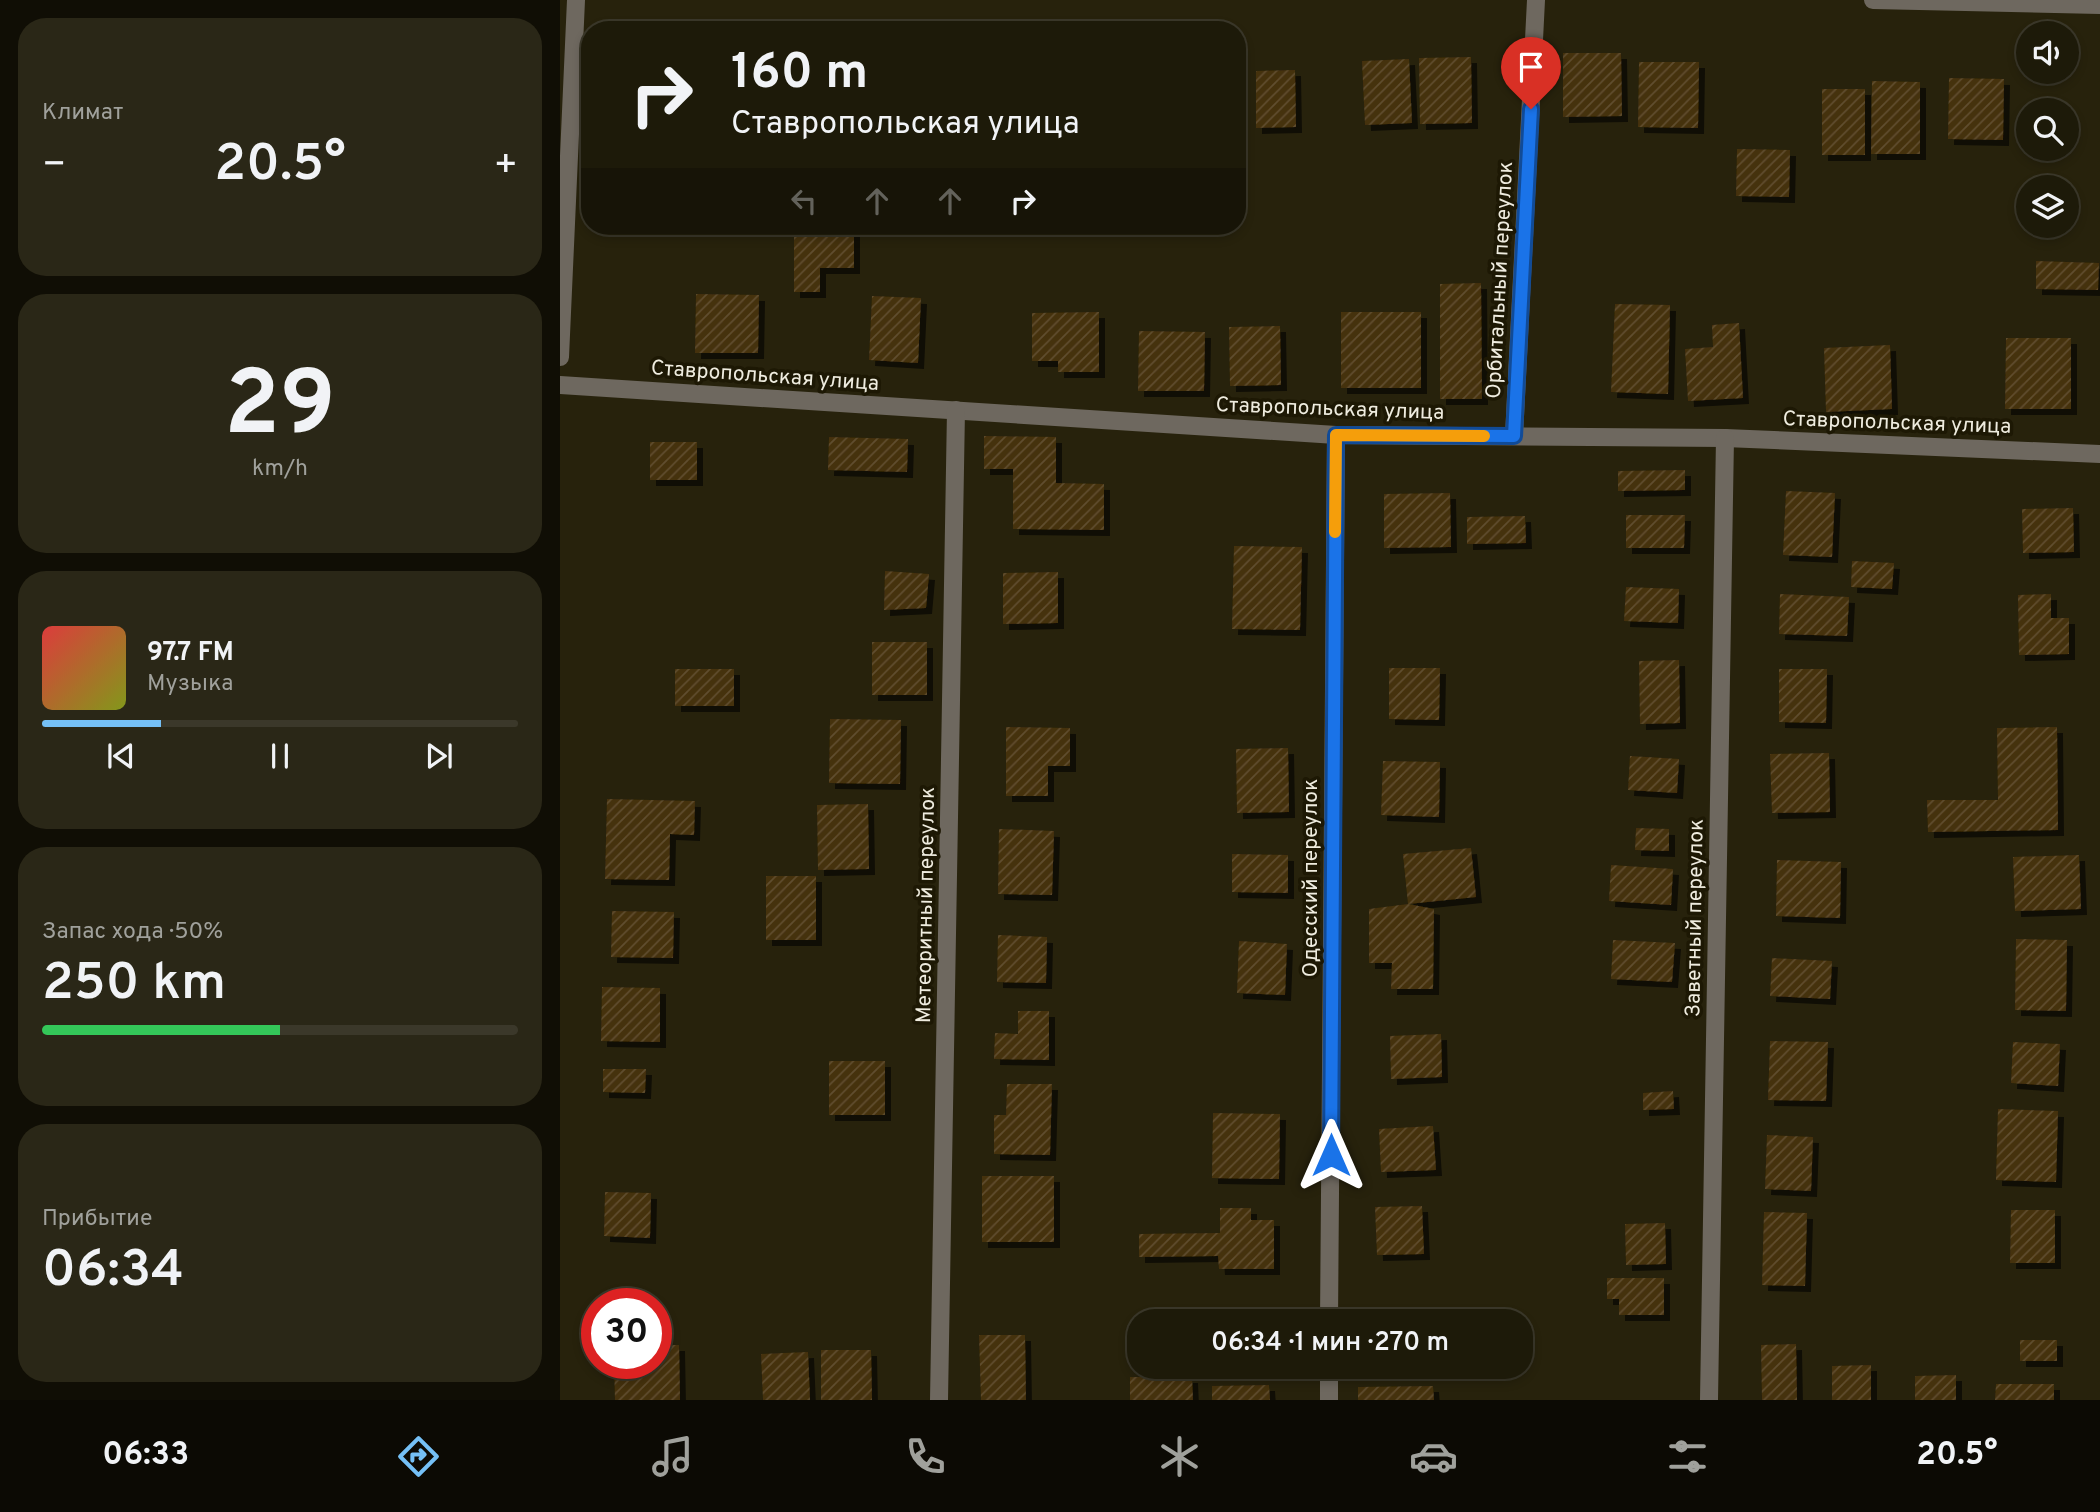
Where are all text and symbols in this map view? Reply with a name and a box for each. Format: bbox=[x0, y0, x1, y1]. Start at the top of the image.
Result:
map controls bbox=[2016, 21, 2079, 238]
button: sound bbox=[2016, 21, 2079, 84]
pin bbox=[1501, 37, 1561, 109]
text: 160 m bbox=[731, 44, 868, 106]
icon: arrive bbox=[1512, 48, 1550, 86]
icon: right bbox=[616, 49, 707, 140]
button: search bbox=[2016, 98, 2079, 161]
text: Климат bbox=[42, 99, 123, 128]
text: Ставропольская улица bbox=[731, 105, 1080, 145]
text: 20.5° bbox=[214, 133, 346, 199]
text: − bbox=[42, 142, 67, 191]
text: + bbox=[493, 142, 518, 191]
street label: Орбитальный переулок bbox=[1481, 161, 1520, 399]
button: layers bbox=[2016, 175, 2079, 238]
icon: left bbox=[785, 182, 823, 220]
icon: ahead bbox=[858, 182, 896, 220]
icon: ahead bbox=[931, 182, 969, 220]
icon: right bbox=[1004, 182, 1042, 220]
text: 29 bbox=[224, 352, 336, 467]
street label: Ставропольская улица bbox=[650, 355, 880, 398]
street label: Ставропольская улица bbox=[1215, 392, 1445, 427]
street label: Ставропольская улица bbox=[1782, 406, 2012, 441]
text: km/h bbox=[252, 455, 308, 484]
text: 97.7 FM bbox=[147, 637, 234, 670]
text: Музыка bbox=[147, 670, 233, 699]
icon: previous bbox=[102, 737, 140, 775]
icon: pause bbox=[261, 737, 299, 775]
icon: next bbox=[420, 737, 458, 775]
street label: Одесский переулок bbox=[1298, 779, 1325, 977]
street label: Метеоритный переулок bbox=[911, 787, 942, 1023]
street label: Заветный переулок bbox=[1680, 819, 1711, 1017]
text: Запас хода · 50% bbox=[42, 918, 223, 947]
text: 250 km bbox=[42, 952, 226, 1018]
position arrow bbox=[1294, 1118, 1368, 1192]
text: Прибытие bbox=[42, 1205, 152, 1234]
text: 06:34 bbox=[42, 1239, 184, 1305]
speed limit sign: 30 bbox=[581, 1288, 672, 1379]
text: 06:34 · 1 мин · 270 m bbox=[1211, 1327, 1449, 1360]
icon: directions bbox=[394, 1432, 443, 1481]
icon: music bbox=[648, 1432, 697, 1481]
icon: phone bbox=[901, 1432, 950, 1481]
icon: climate bbox=[1155, 1432, 1204, 1481]
icon: car bbox=[1409, 1432, 1458, 1481]
icon: filters bbox=[1663, 1432, 1712, 1481]
text: 06:33 bbox=[102, 1436, 189, 1476]
text: 20.5° bbox=[1916, 1436, 1998, 1476]

